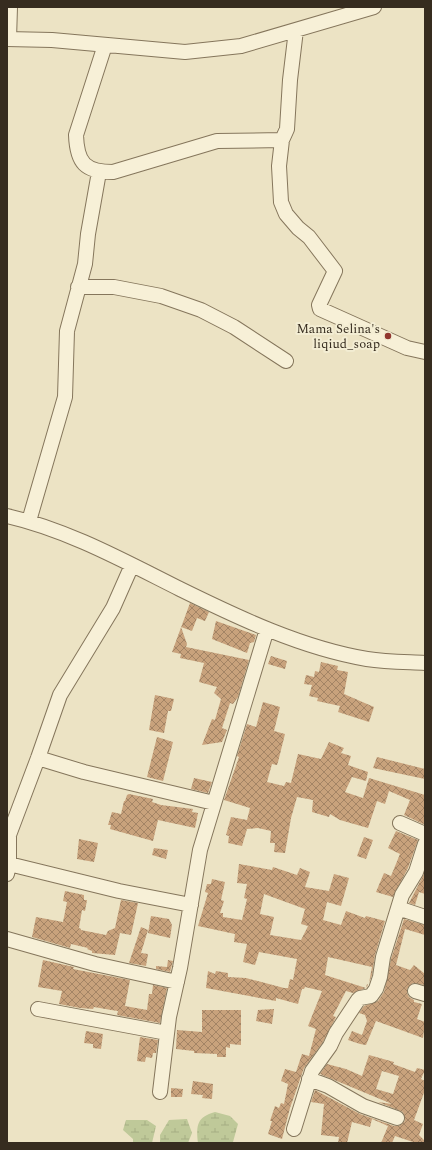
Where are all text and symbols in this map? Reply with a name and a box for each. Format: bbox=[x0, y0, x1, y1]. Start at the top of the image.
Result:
place label: Mama Selina's liqiud_soap bbox=[296, 319, 380, 354]
marker: Mama Selina's liqiud_soap bbox=[383, 331, 393, 341]

